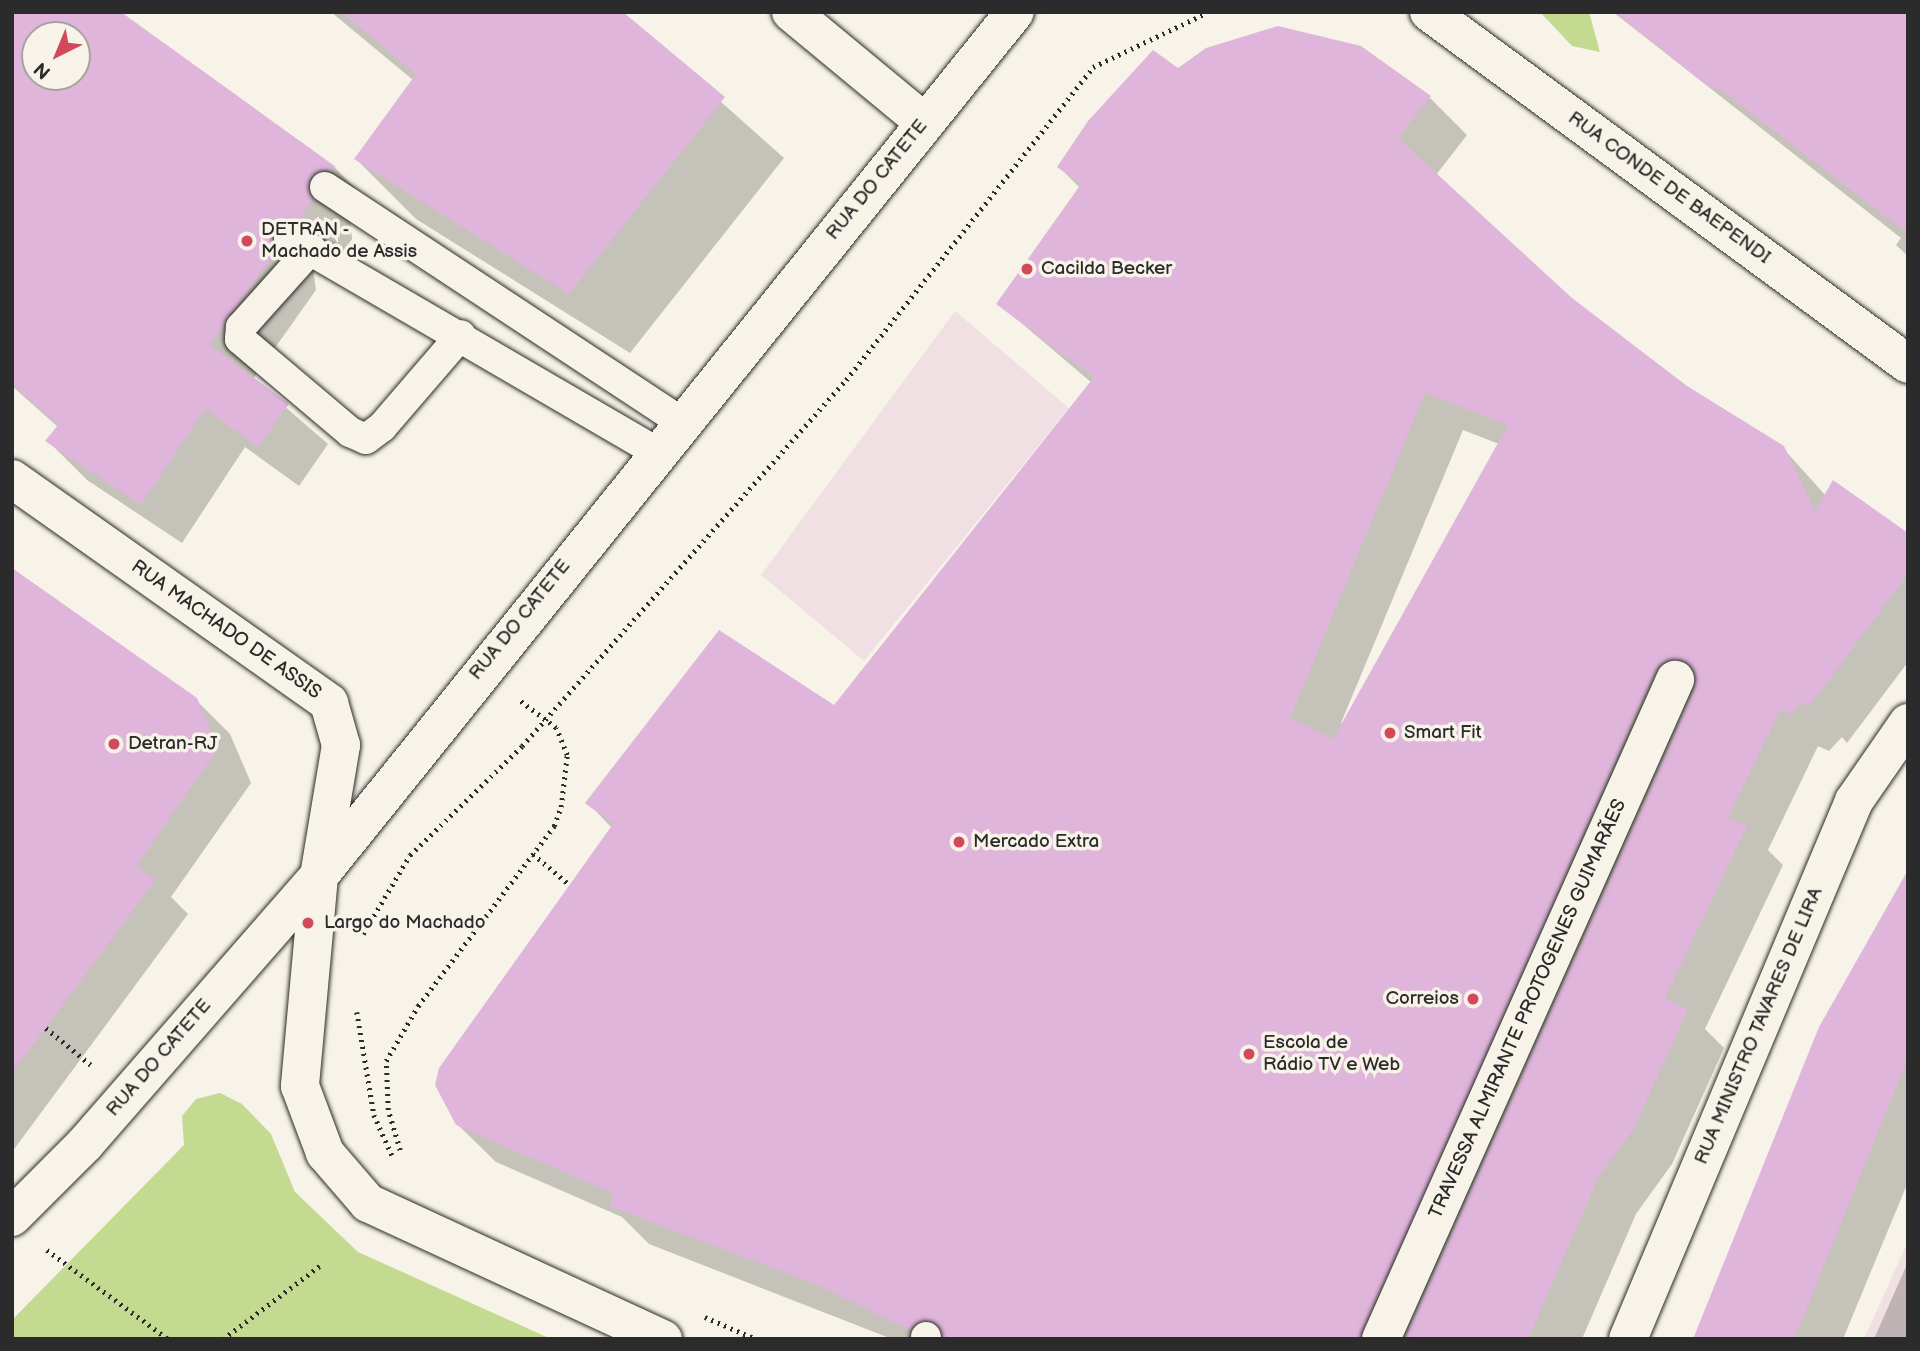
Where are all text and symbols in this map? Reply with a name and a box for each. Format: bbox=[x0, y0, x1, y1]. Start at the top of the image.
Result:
north arrow bbox=[21, 21, 91, 91]
text: N bbox=[30, 57, 56, 84]
street label: RUA CONDE DE BAEPENDI bbox=[1563, 107, 1775, 269]
street label: RUA DO CATETE bbox=[822, 115, 932, 245]
place label: DETRAN - Machado de Assis bbox=[261, 219, 417, 263]
marker: DETRAN - Machado de Assis bbox=[239, 233, 255, 249]
place label: Cacilda Becker bbox=[1041, 258, 1172, 280]
marker: Cacilda Becker bbox=[1019, 261, 1035, 277]
street label: RUA DO CATETE bbox=[465, 555, 575, 685]
street label: RUA MACHADO DE ASSIS bbox=[127, 556, 325, 704]
place label: Smart Fit bbox=[1404, 722, 1482, 744]
marker: Smart Fit bbox=[1382, 725, 1398, 741]
place label: Detran-RJ bbox=[128, 733, 217, 755]
marker: Detran-RJ bbox=[106, 736, 122, 752]
street label: TRAVESSA ALMIRANTE PROTOGENES GUIMARÃES bbox=[1425, 796, 1631, 1222]
place label: Mercado Extra bbox=[973, 831, 1099, 853]
marker: Mercado Extra bbox=[951, 834, 967, 850]
street label: RUA MINISTRO TAVARES DE LIRA bbox=[1690, 884, 1828, 1168]
place label: Largo do Machado bbox=[324, 912, 486, 934]
marker: Largo do Machado bbox=[298, 913, 318, 933]
place label: Correios bbox=[1385, 988, 1459, 1010]
marker: Correios bbox=[1465, 991, 1481, 1007]
street label: RUA DO CATETE bbox=[102, 995, 216, 1121]
place label: Escola de Rádio TV e Web bbox=[1263, 1032, 1401, 1076]
marker: Escola de Rádio TV e Web bbox=[1241, 1046, 1257, 1062]

